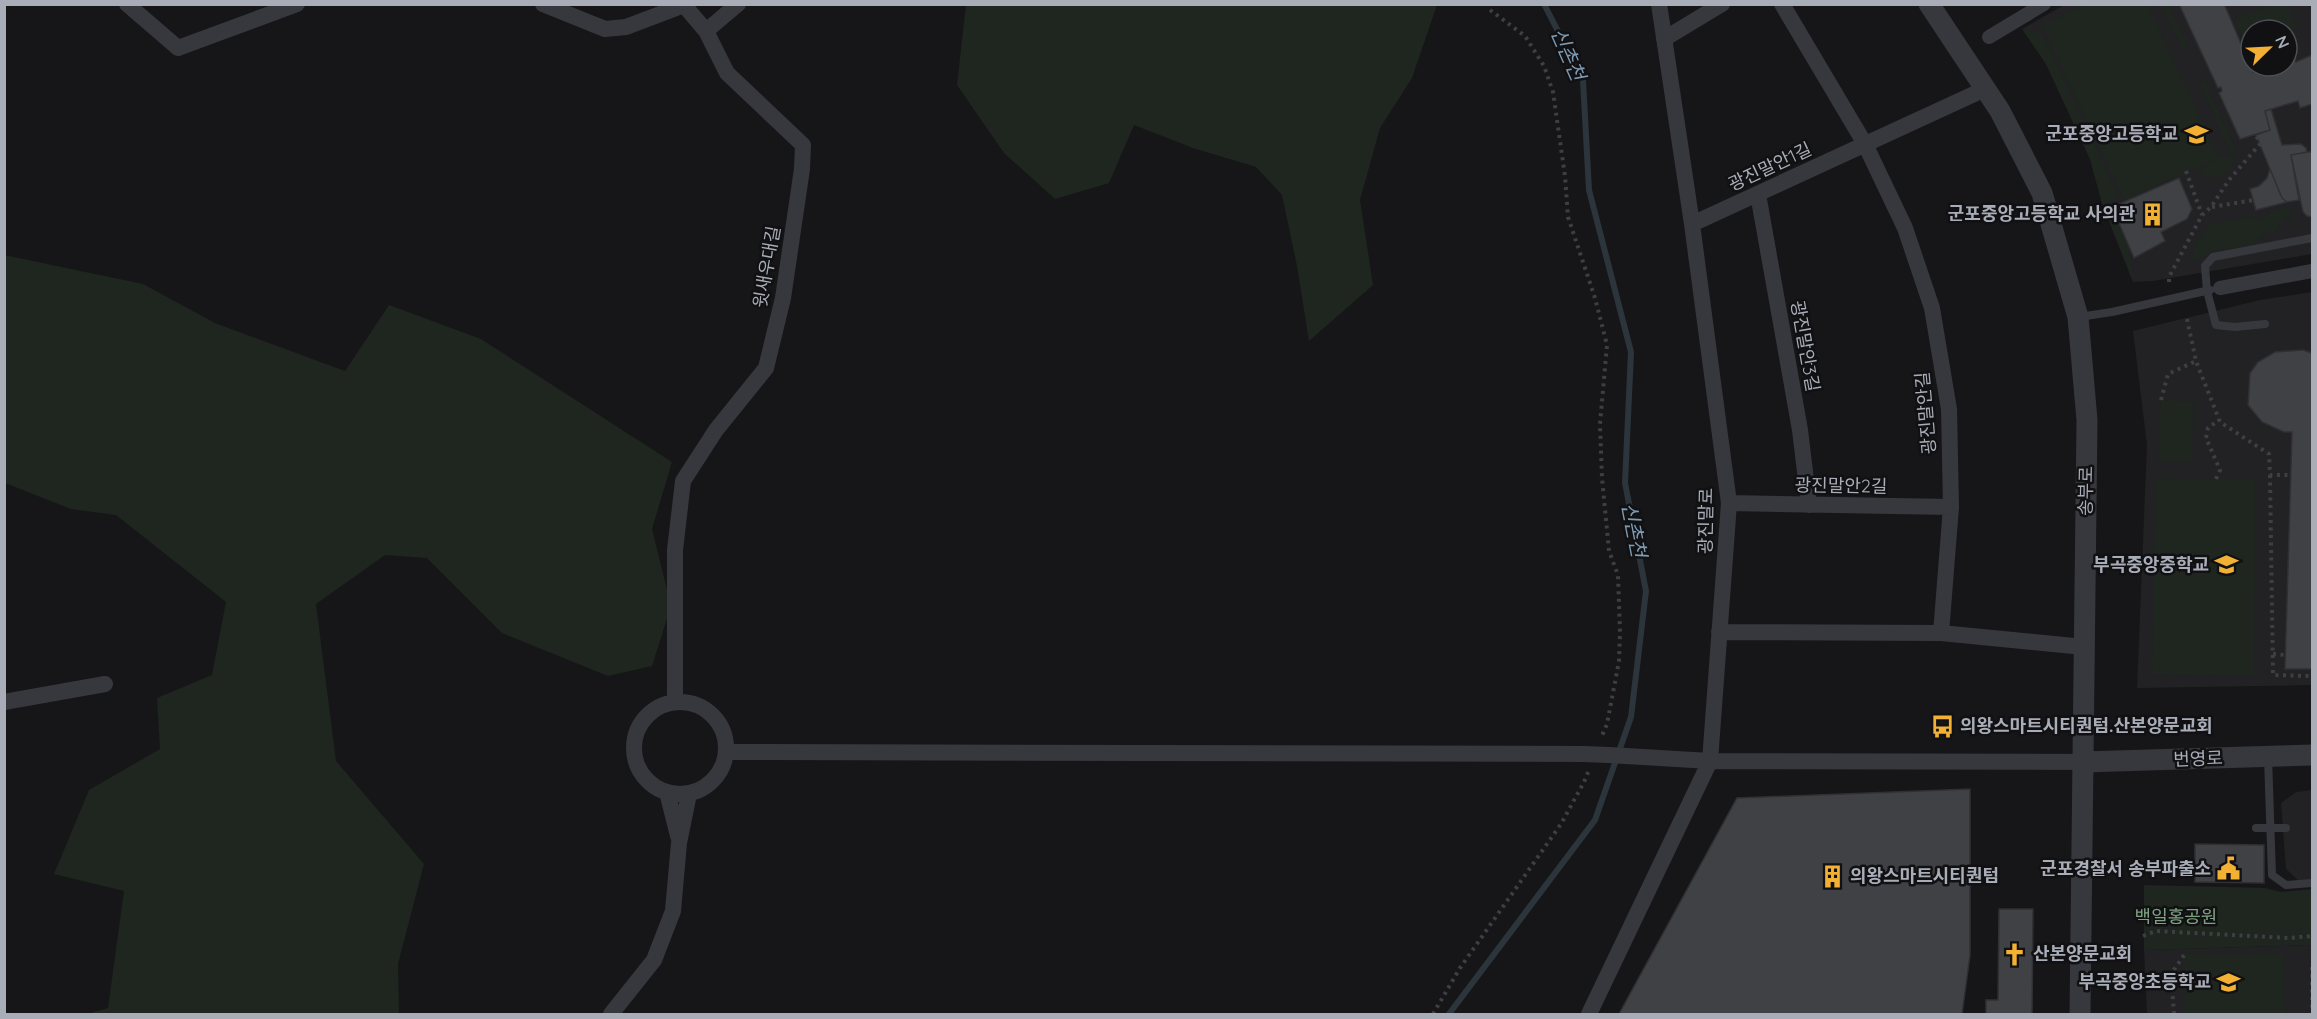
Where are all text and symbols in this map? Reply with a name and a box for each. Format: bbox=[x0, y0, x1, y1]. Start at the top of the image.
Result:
north arrow bbox=[2239, 18, 2299, 78]
water label: 신촌천 bbox=[1546, 23, 1592, 86]
text: N bbox=[2271, 32, 2294, 51]
school or university icon: 군포중앙고등학교 bbox=[2183, 121, 2209, 147]
place label: 군포중앙고등학교 bbox=[2046, 122, 2178, 145]
street label: 광진말안1길 bbox=[1724, 137, 1815, 196]
building icon: 군포중앙고등학교 사의관 bbox=[2140, 201, 2166, 227]
place label: 군포중앙고등학교 사의관 bbox=[1948, 202, 2135, 225]
street label: 윗새우대길 bbox=[748, 224, 785, 310]
street label: 광진말안3길 bbox=[1786, 298, 1825, 393]
street label: 광진말안길 bbox=[1910, 371, 1941, 455]
street label: 송부로 bbox=[2074, 466, 2097, 516]
street label: 광진말안2길 bbox=[1794, 473, 1888, 498]
street label: 광진말로 bbox=[1693, 488, 1718, 554]
water label: 신촌천 bbox=[1617, 500, 1653, 562]
school or university icon: 부곡중앙중학교 bbox=[2214, 552, 2240, 578]
place label: 부곡중앙중학교 bbox=[2093, 553, 2209, 576]
bus stop icon: 의왕스마트시티퀀텀.산본양문교회 bbox=[1929, 713, 1955, 739]
place label: 의왕스마트시티퀀텀.산본양문교회 bbox=[1960, 714, 2213, 737]
street label: 번영로 bbox=[2173, 746, 2223, 771]
public building icon: 군포경찰서 송부파출소 bbox=[2216, 856, 2242, 882]
place label: 군포경찰서 송부파출소 bbox=[2040, 857, 2211, 880]
building icon: 의왕스마트시티퀀텀 bbox=[1819, 863, 1845, 889]
place label: 의왕스마트시티퀀텀 bbox=[1850, 864, 1999, 887]
park label: 백일홍공원 bbox=[2135, 905, 2217, 928]
church icon: 산본양문교회 bbox=[2002, 941, 2028, 967]
place label: 산본양문교회 bbox=[2033, 942, 2132, 965]
school or university icon: 부곡중앙초등학교 bbox=[2216, 969, 2242, 995]
place label: 부곡중앙초등학교 bbox=[2079, 970, 2211, 993]

